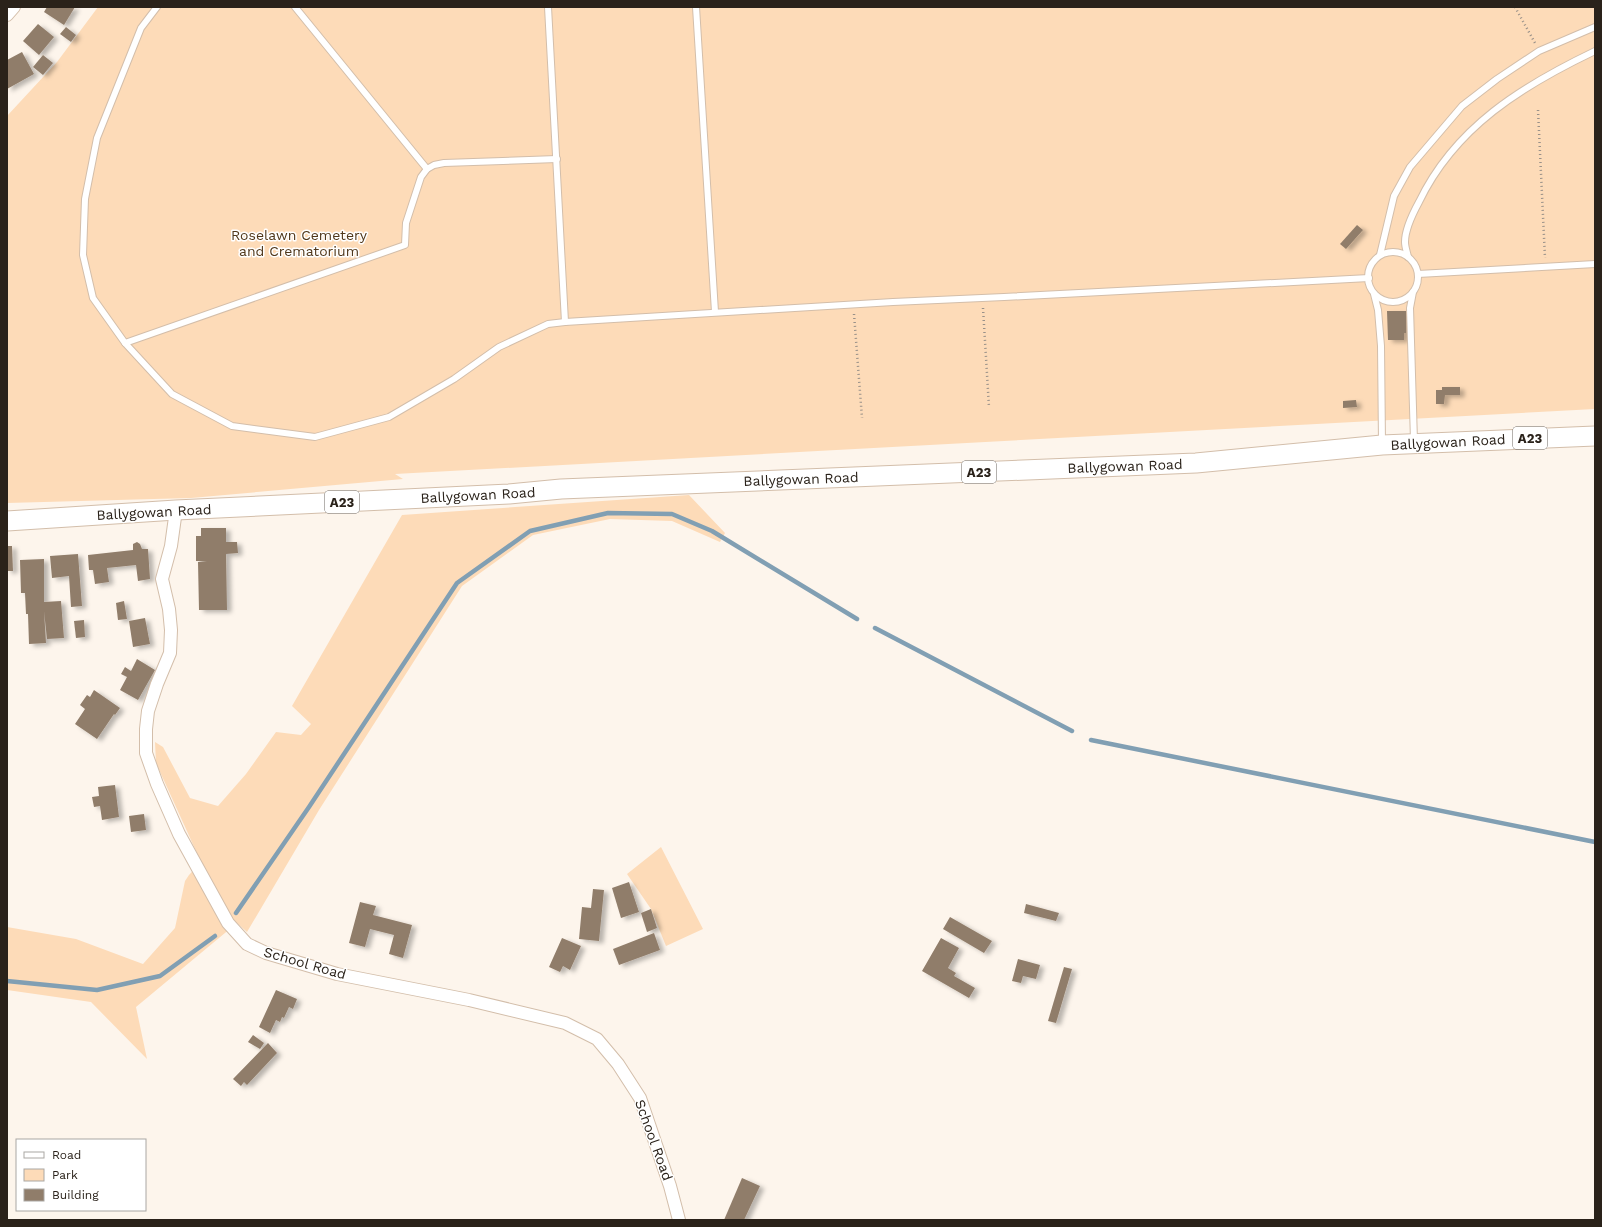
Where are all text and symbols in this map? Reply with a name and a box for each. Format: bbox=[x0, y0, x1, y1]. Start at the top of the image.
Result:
park label: Roselawn Cemetery and Crematorium bbox=[231, 227, 368, 259]
road number: A23 bbox=[1513, 427, 1547, 449]
street label: Ballygowan Road bbox=[1390, 431, 1506, 453]
street label: Ballygowan Road bbox=[1067, 456, 1183, 476]
road number: A23 bbox=[962, 461, 996, 483]
street label: Ballygowan Road bbox=[743, 469, 859, 489]
street label: Ballygowan Road bbox=[420, 484, 536, 506]
road number: A23 bbox=[325, 491, 359, 513]
street label: Ballygowan Road bbox=[96, 501, 212, 523]
street label: School Road bbox=[262, 944, 348, 982]
street label: School Road bbox=[632, 1097, 676, 1183]
legend bbox=[16, 1139, 146, 1211]
text: Road bbox=[52, 1148, 81, 1162]
text: Park bbox=[52, 1168, 78, 1182]
text: Building bbox=[52, 1188, 99, 1202]

